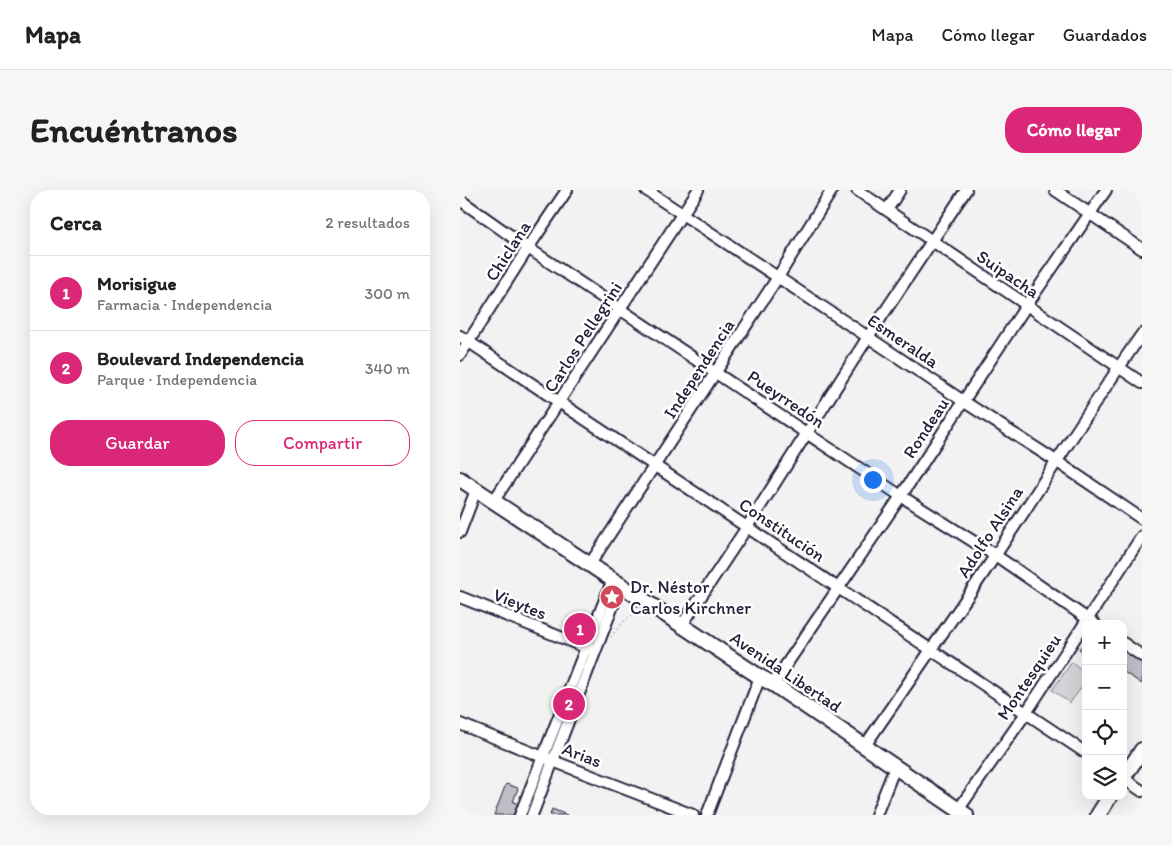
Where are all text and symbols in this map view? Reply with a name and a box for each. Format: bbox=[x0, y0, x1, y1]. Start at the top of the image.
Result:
text: Mapa bbox=[25, 20, 81, 49]
text: Mapa bbox=[872, 24, 913, 46]
text: Cómo llegar bbox=[941, 24, 1035, 46]
text: Guardados bbox=[1063, 24, 1147, 46]
button: Cómo llegar bbox=[1005, 107, 1142, 153]
text: Encuéntranos bbox=[30, 109, 238, 151]
text: Cerca bbox=[50, 210, 102, 235]
text: 2 resultados bbox=[325, 213, 410, 232]
street label: Chiclana bbox=[480, 216, 536, 285]
street label: Suipacha bbox=[973, 245, 1044, 303]
text: Morisigue bbox=[97, 272, 177, 295]
street label: Carlos Pellegrini bbox=[539, 278, 627, 396]
text: 1 bbox=[62, 284, 70, 303]
text: 300 m bbox=[365, 284, 410, 303]
text: Farmacia · Independencia bbox=[97, 295, 272, 314]
street label: Esmeralda bbox=[863, 309, 943, 373]
street label: Independencia bbox=[659, 315, 739, 423]
text: Boulevard Independencia bbox=[97, 347, 304, 370]
text: 2 bbox=[62, 359, 70, 378]
text: 340 m bbox=[365, 359, 410, 378]
street label: Pueyrredón bbox=[743, 365, 829, 433]
text: Parque · Independencia bbox=[97, 370, 257, 389]
street label: Rondeau bbox=[898, 394, 954, 462]
button: Guardar bbox=[50, 420, 225, 466]
button: Compartir bbox=[235, 420, 410, 466]
your location bbox=[860, 467, 886, 493]
street label: Adolfo Alsina bbox=[952, 482, 1028, 582]
street label: Constitución bbox=[735, 493, 829, 567]
place label: Dr. Néstor Carlos Kirchner bbox=[630, 576, 751, 619]
street label: Vieytes bbox=[490, 583, 550, 625]
place icon: Dr. Néstor Carlos Kirchner bbox=[599, 584, 625, 610]
pin: 1 bbox=[564, 610, 596, 648]
map controls bbox=[1082, 620, 1127, 800]
button: + bbox=[1082, 620, 1127, 665]
street label: Avenida Libertad bbox=[726, 627, 846, 718]
street label: Montesquieu bbox=[992, 630, 1066, 724]
button: − bbox=[1082, 665, 1127, 710]
pin: 2 bbox=[553, 685, 585, 723]
button: locate bbox=[1082, 710, 1127, 755]
street label: Arias bbox=[559, 738, 605, 772]
button: layers bbox=[1082, 755, 1127, 800]

